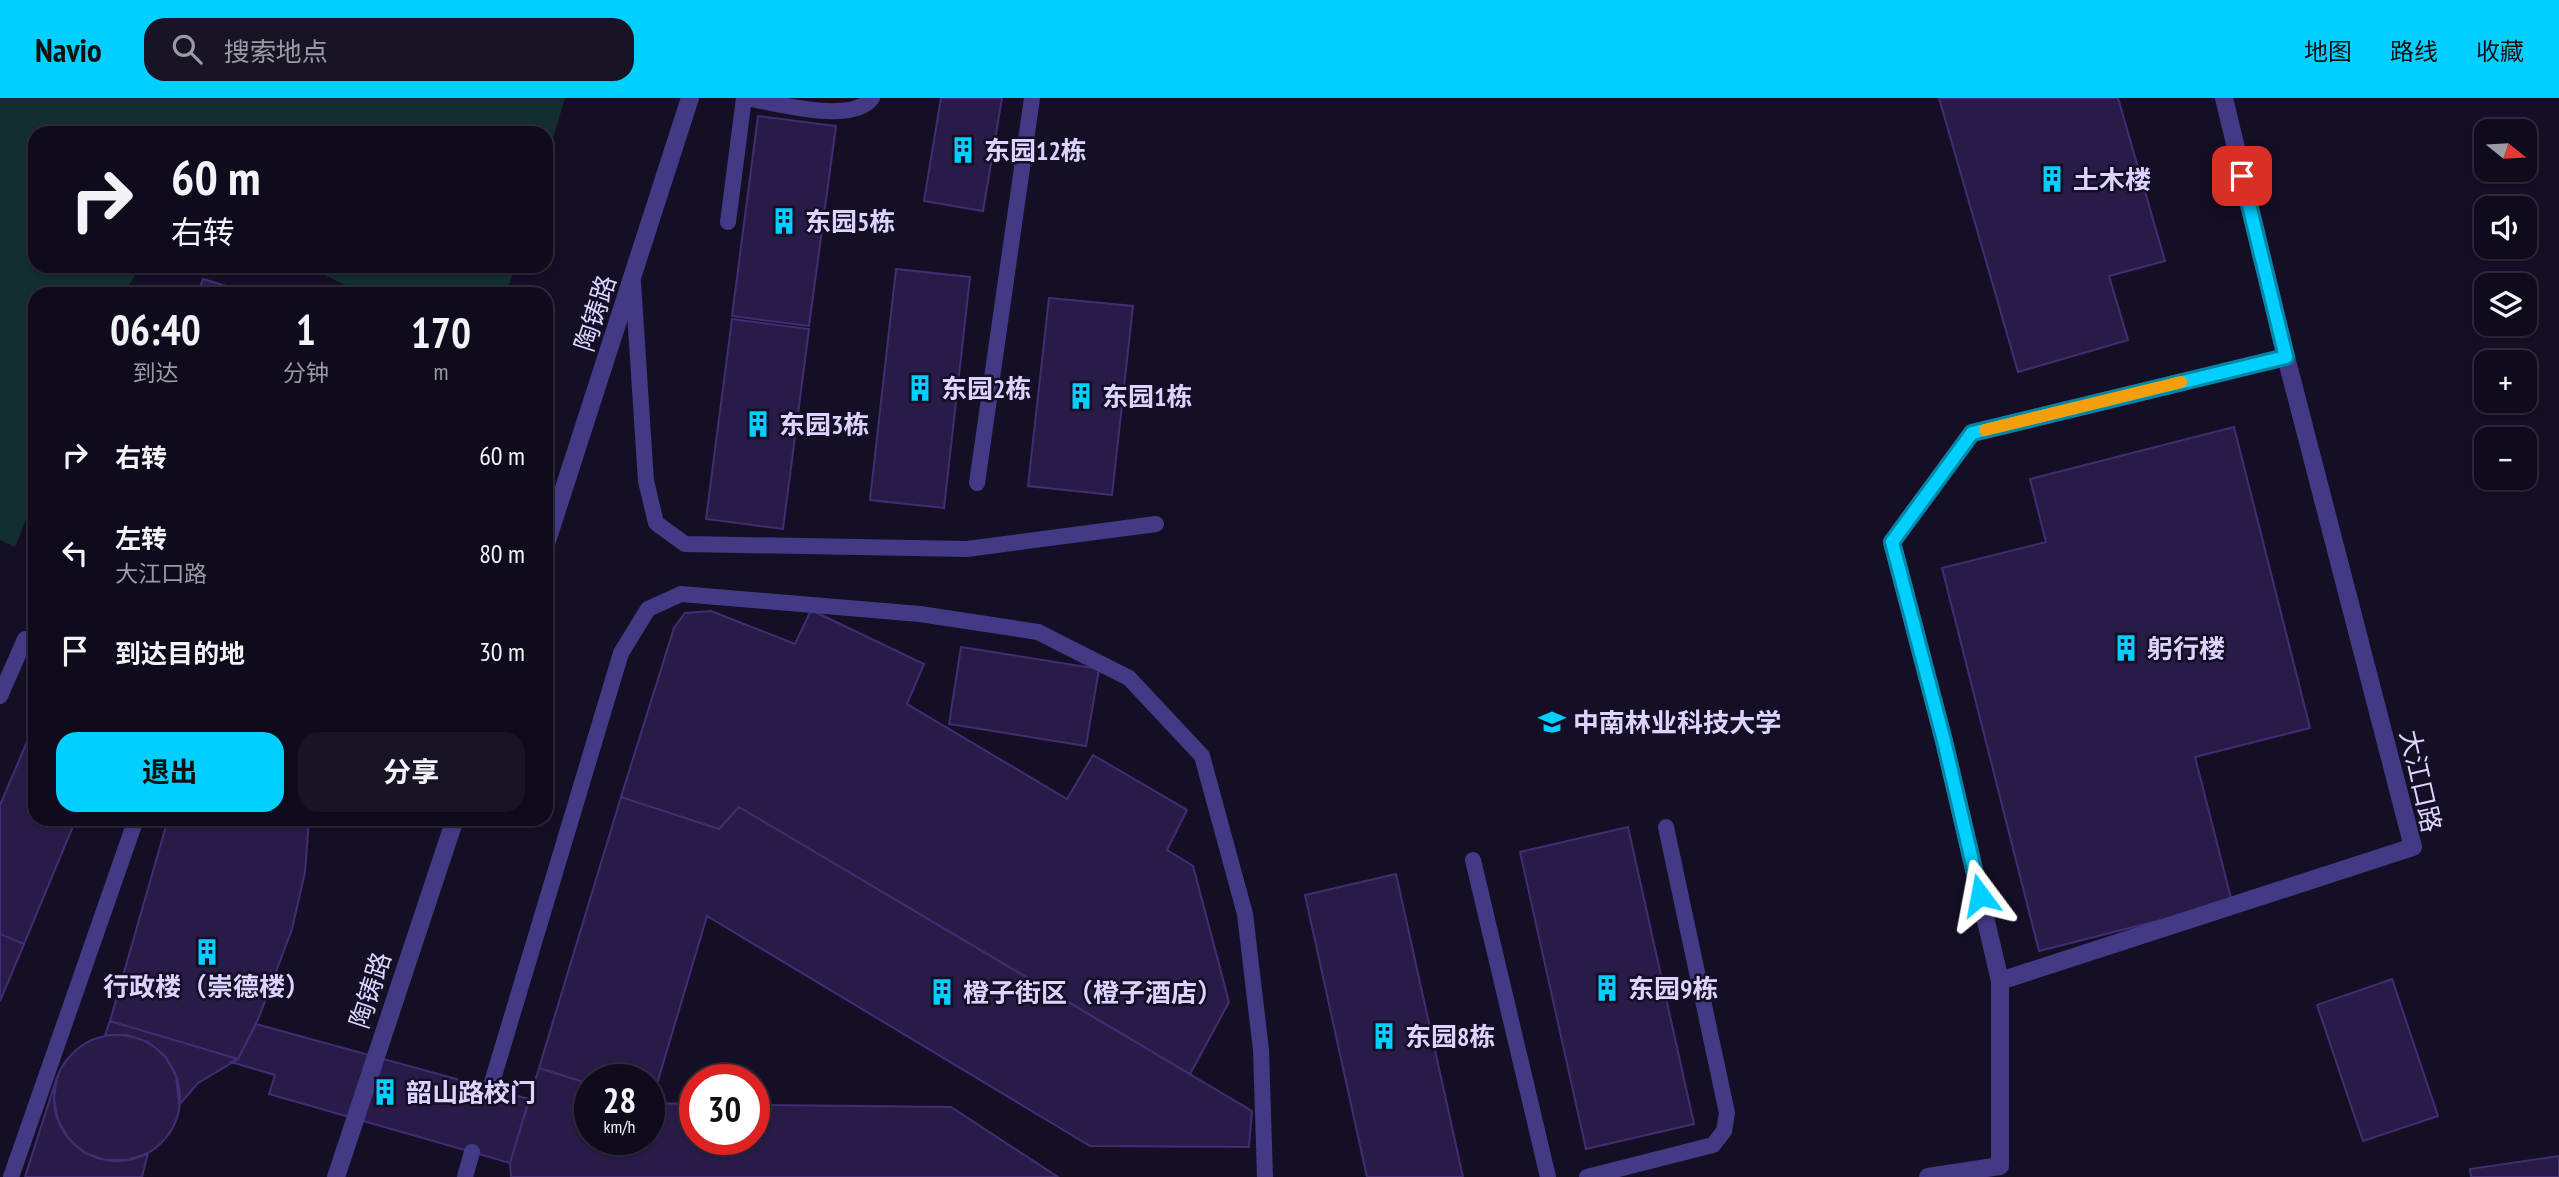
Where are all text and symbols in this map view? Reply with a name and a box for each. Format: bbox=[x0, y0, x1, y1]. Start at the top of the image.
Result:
search box bbox=[144, 18, 634, 81]
text: Navio bbox=[35, 28, 102, 71]
icon: search bbox=[168, 30, 206, 68]
text: 搜索地点 bbox=[224, 35, 328, 68]
text: 地图 bbox=[2304, 36, 2352, 67]
text: 路线 bbox=[2390, 36, 2438, 67]
text: 收藏 bbox=[2476, 36, 2524, 67]
north arrow bbox=[2474, 119, 2538, 182]
map controls bbox=[2474, 119, 2537, 490]
place label: 东园12栋 bbox=[984, 134, 1087, 167]
building icon: 东园12栋 bbox=[948, 135, 978, 165]
text: 60 m bbox=[171, 145, 260, 209]
pin bbox=[2212, 146, 2272, 206]
icon: right bbox=[56, 154, 147, 245]
icon: arrive bbox=[2223, 157, 2261, 195]
place label: 土木楼 bbox=[2073, 163, 2151, 196]
building icon: 土木楼 bbox=[2037, 164, 2067, 194]
button: sound bbox=[2474, 196, 2537, 259]
place label: 东园5栋 bbox=[805, 205, 895, 238]
building icon: 东园5栋 bbox=[769, 206, 799, 236]
text: 右转 bbox=[171, 211, 235, 253]
street label: 陶铸路 bbox=[567, 271, 623, 355]
button: layers bbox=[2474, 273, 2537, 336]
text: 06:40 bbox=[110, 302, 201, 357]
text: 1 bbox=[296, 302, 316, 357]
text: 170 bbox=[411, 305, 471, 360]
button: + bbox=[2474, 350, 2537, 413]
text: m bbox=[433, 357, 448, 386]
text: 到达 bbox=[132, 358, 178, 387]
text: 分钟 bbox=[283, 358, 329, 387]
place label: 东园2栋 bbox=[941, 372, 1031, 405]
building icon: 东园2栋 bbox=[905, 373, 935, 403]
place label: 东园1栋 bbox=[1102, 380, 1192, 413]
building icon: 东园1栋 bbox=[1066, 381, 1096, 411]
place label: 东园3栋 bbox=[779, 408, 869, 441]
building icon: 东园3栋 bbox=[743, 409, 773, 439]
button: − bbox=[2474, 427, 2537, 490]
icon: right bbox=[56, 436, 94, 474]
text: 60 m bbox=[479, 439, 525, 472]
text: 右转 bbox=[115, 441, 167, 474]
text: 左转 bbox=[115, 522, 167, 555]
icon: left bbox=[56, 534, 94, 572]
text: 80 m bbox=[479, 537, 525, 570]
text: 大江口路 bbox=[115, 559, 207, 588]
icon: arrive bbox=[56, 632, 94, 670]
place label: 躬行楼 bbox=[2147, 632, 2225, 665]
building icon: 躬行楼 bbox=[2111, 633, 2141, 663]
text: 30 m bbox=[479, 635, 525, 668]
text: 到达目的地 bbox=[115, 637, 245, 670]
place label: 中南林业科技大学 bbox=[1573, 706, 1781, 739]
school or university icon: 中南林业科技大学 bbox=[1537, 707, 1567, 737]
street label: 大江口路 bbox=[2393, 727, 2449, 835]
button: 退出 bbox=[56, 732, 284, 812]
button: 分享 bbox=[298, 732, 525, 812]
position arrow bbox=[1943, 858, 2017, 932]
building icon: 行政楼（崇德楼） bbox=[192, 937, 222, 967]
street label: 陶铸路 bbox=[342, 948, 398, 1032]
place label: 行政楼（崇德楼） bbox=[103, 970, 311, 1003]
place label: 东园9栋 bbox=[1628, 972, 1718, 1005]
building icon: 东园9栋 bbox=[1592, 973, 1622, 1003]
place label: 橙子街区（橙子酒店） bbox=[963, 976, 1223, 1009]
building icon: 橙子街区（橙子酒店） bbox=[927, 977, 957, 1007]
place label: 东园8栋 bbox=[1405, 1020, 1495, 1053]
building icon: 东园8栋 bbox=[1369, 1021, 1399, 1051]
speed limit sign: 30 bbox=[679, 1064, 770, 1155]
place label: 韶山路校门 bbox=[406, 1076, 536, 1109]
building icon: 韶山路校门 bbox=[370, 1077, 400, 1107]
text: 28 bbox=[603, 1077, 636, 1123]
text: km/h bbox=[604, 1115, 635, 1138]

